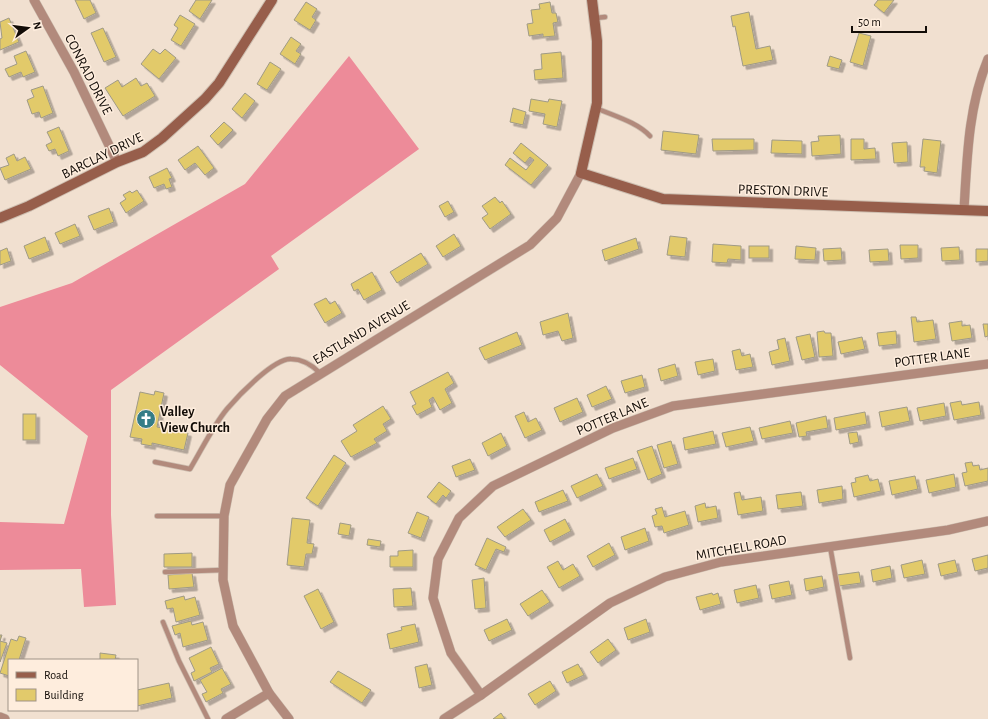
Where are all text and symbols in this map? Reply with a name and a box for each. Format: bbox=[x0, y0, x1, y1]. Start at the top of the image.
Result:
north arrow bbox=[8, 8, 48, 48]
scale bar bbox=[852, 8, 926, 34]
text: 50 m bbox=[858, 16, 881, 28]
text: N bbox=[31, 21, 43, 31]
street label: CONRAD DRIVE bbox=[62, 32, 114, 117]
street label: BARCLAY DRIVE bbox=[60, 130, 145, 182]
street label: PRESTON DRIVE bbox=[738, 182, 829, 200]
street label: EASTLAND AVENUE bbox=[311, 298, 413, 367]
street label: POTTER LANE bbox=[893, 346, 971, 370]
street label: POTTER LANE bbox=[574, 395, 651, 438]
place label: Valley View Church bbox=[160, 405, 230, 435]
church icon: Valley View Church bbox=[135, 408, 157, 430]
street label: MITCHELL ROAD bbox=[695, 533, 788, 563]
legend bbox=[8, 659, 138, 711]
text: Road bbox=[44, 669, 68, 681]
text: Building bbox=[44, 689, 84, 701]

